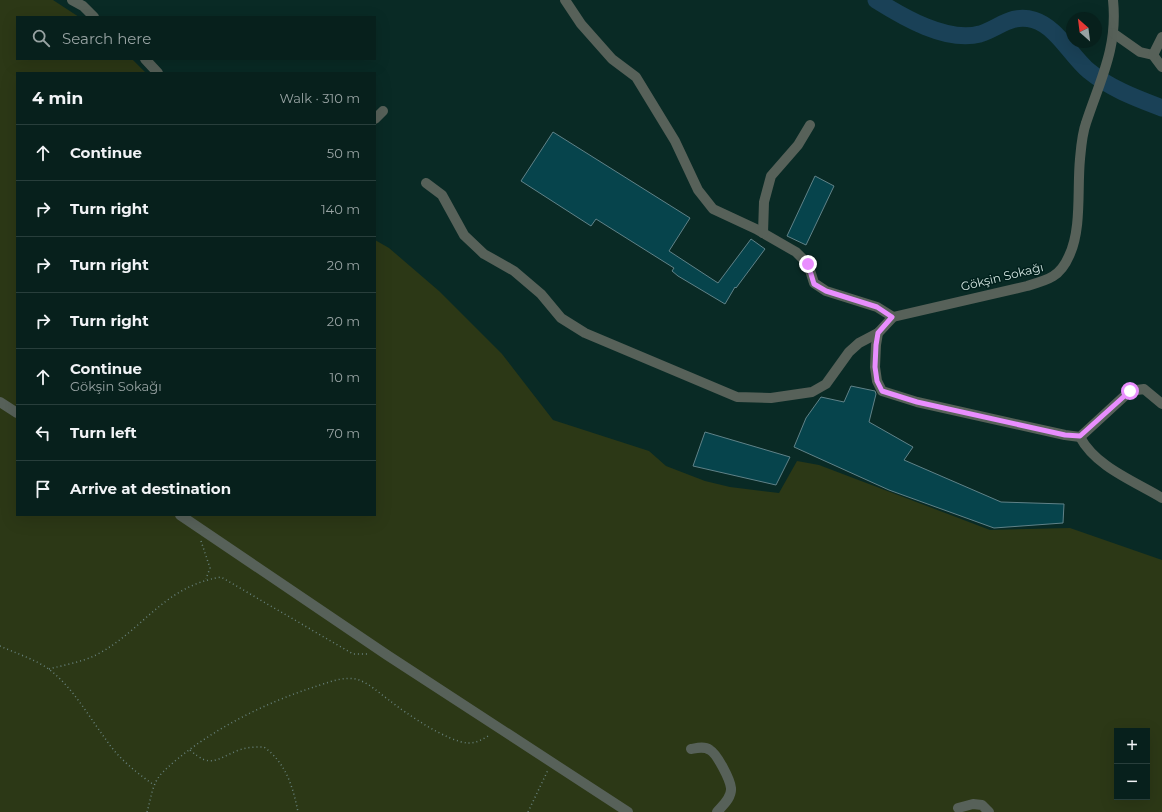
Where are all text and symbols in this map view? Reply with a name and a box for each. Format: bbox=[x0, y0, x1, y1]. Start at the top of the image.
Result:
north arrow bbox=[1066, 12, 1102, 48]
search box bbox=[16, 16, 376, 60]
icon: search bbox=[30, 27, 52, 49]
text: Search here bbox=[62, 29, 151, 48]
text: 4 min bbox=[32, 88, 83, 108]
text: Walk · 310 m bbox=[279, 90, 360, 106]
icon: ahead bbox=[32, 142, 54, 164]
text: Continue bbox=[70, 143, 142, 162]
text: 50 m bbox=[327, 145, 360, 161]
icon: right bbox=[32, 198, 54, 220]
text: Turn right bbox=[70, 199, 149, 218]
text: 140 m bbox=[321, 201, 360, 217]
icon: right bbox=[32, 254, 54, 276]
text: Turn right bbox=[70, 255, 149, 274]
route end bbox=[799, 255, 817, 273]
text: 20 m bbox=[327, 257, 360, 273]
street label: Gökşin Sokağı bbox=[959, 259, 1045, 294]
icon: right bbox=[32, 310, 54, 332]
text: Turn right bbox=[70, 311, 149, 330]
text: 20 m bbox=[327, 313, 360, 329]
text: Continue bbox=[70, 359, 142, 378]
icon: ahead bbox=[32, 366, 54, 388]
text: 10 m bbox=[330, 369, 360, 385]
text: Gökşin Sokağı bbox=[70, 378, 162, 394]
route start bbox=[1121, 382, 1139, 400]
icon: left bbox=[32, 422, 54, 444]
text: Turn left bbox=[70, 423, 137, 442]
text: 70 m bbox=[327, 425, 360, 441]
icon: arrive bbox=[32, 478, 54, 500]
text: Arrive at destination bbox=[70, 479, 231, 498]
map controls bbox=[1114, 728, 1150, 800]
button: + bbox=[1114, 728, 1150, 764]
button: − bbox=[1114, 764, 1150, 800]

